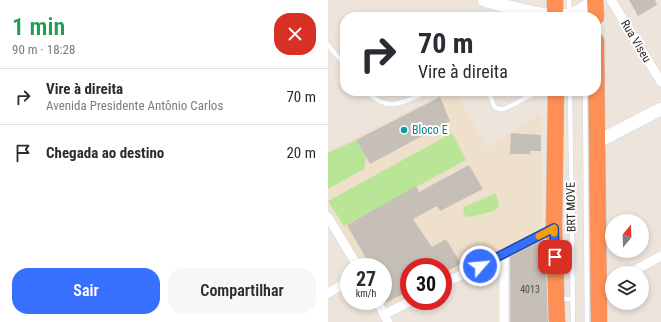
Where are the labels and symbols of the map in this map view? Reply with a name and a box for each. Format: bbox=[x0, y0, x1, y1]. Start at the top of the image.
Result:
street label: Rua Viseu bbox=[618, 17, 654, 65]
place label: Bloco E bbox=[412, 123, 448, 137]
marker: Bloco E bbox=[399, 125, 409, 135]
street label: BRT MOVE bbox=[564, 182, 578, 232]
north arrow bbox=[605, 214, 649, 258]
pin bbox=[538, 240, 572, 274]
position arrow bbox=[459, 245, 501, 287]
speed limit sign: 30 bbox=[400, 258, 452, 310]
house number: 4013 bbox=[520, 284, 540, 295]

